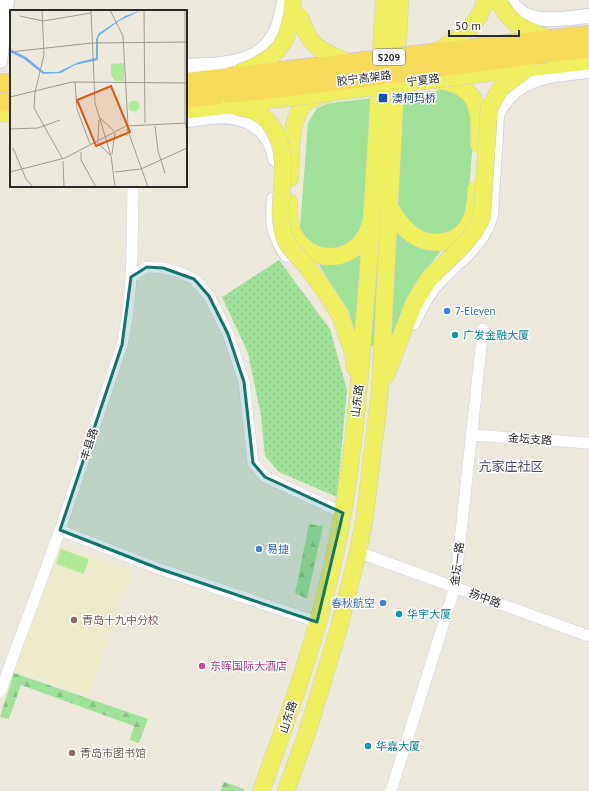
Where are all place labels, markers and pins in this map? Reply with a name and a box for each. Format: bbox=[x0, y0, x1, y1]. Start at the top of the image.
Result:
place label: 澳柯玛桥 bbox=[392, 91, 436, 105]
marker: 澳柯玛桥 bbox=[377, 92, 389, 104]
place label: 7-Eleven bbox=[455, 304, 496, 318]
marker: 7-Eleven bbox=[442, 306, 452, 316]
place label: 广发金融大厦 bbox=[463, 328, 529, 342]
marker: 广发金融大厦 bbox=[450, 330, 460, 340]
place label: 易捷 bbox=[267, 542, 289, 556]
marker: 易捷 bbox=[254, 544, 264, 554]
place label: 春秋航空 bbox=[331, 596, 375, 610]
marker: 春秋航空 bbox=[378, 598, 388, 608]
place label: 华宇大厦 bbox=[407, 607, 451, 621]
marker: 华宇大厦 bbox=[394, 609, 404, 619]
place label: 青岛十九中分校 bbox=[82, 613, 159, 627]
marker: 青岛十九中分校 bbox=[69, 615, 79, 625]
place label: 东晖国际大酒店 bbox=[210, 659, 287, 673]
marker: 东晖国际大酒店 bbox=[197, 661, 207, 671]
place label: 华嘉大厦 bbox=[376, 739, 420, 753]
marker: 华嘉大厦 bbox=[363, 741, 373, 751]
place label: 青岛市图书馆 bbox=[80, 746, 146, 760]
marker: 青岛市图书馆 bbox=[67, 748, 77, 758]

